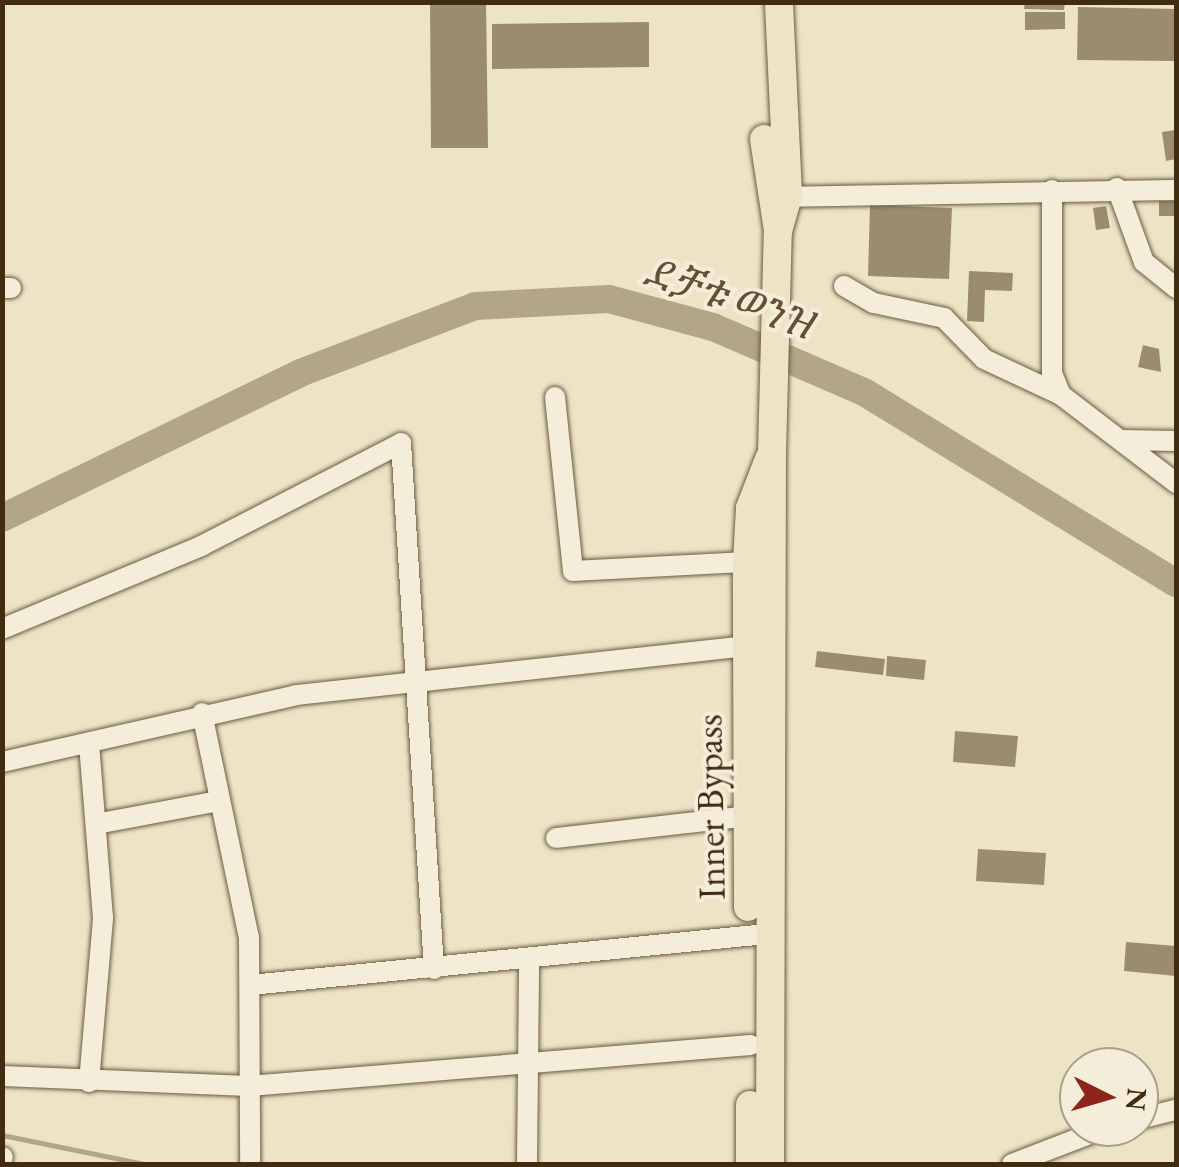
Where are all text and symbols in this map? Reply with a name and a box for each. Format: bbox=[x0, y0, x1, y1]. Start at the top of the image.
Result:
water label: ደቻቱ ወንዝ bbox=[638, 247, 820, 349]
street label: Inner Bypass bbox=[686, 714, 734, 900]
north arrow bbox=[1059, 1047, 1159, 1147]
text: N bbox=[1118, 1087, 1156, 1112]

